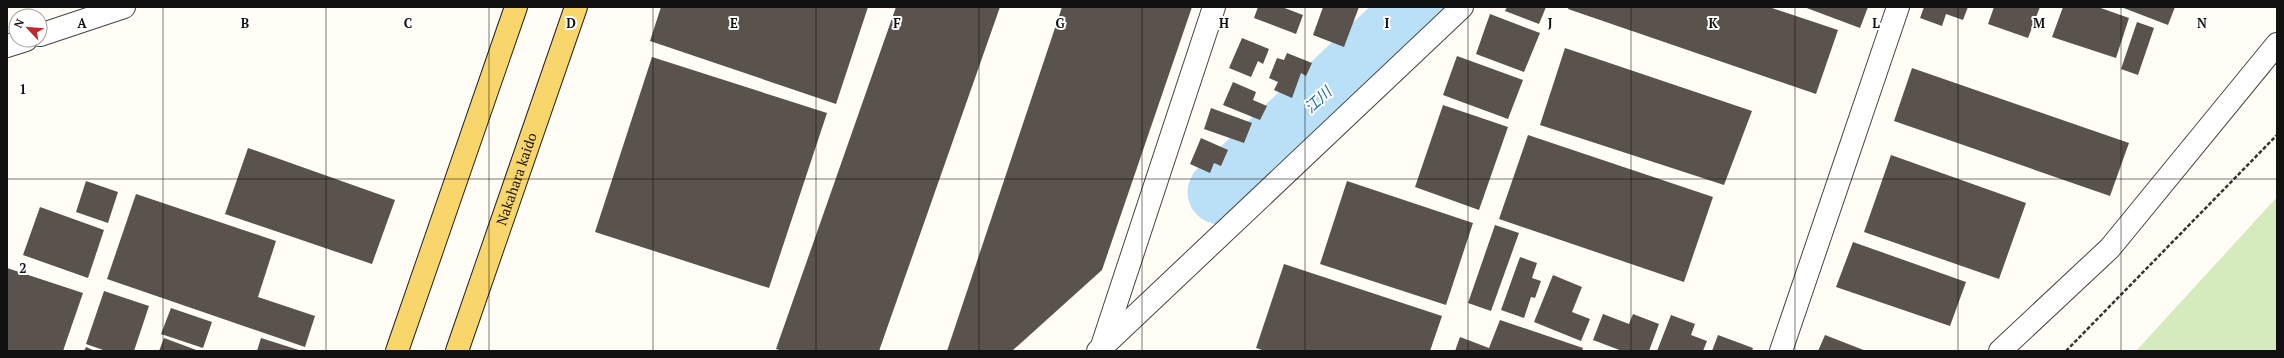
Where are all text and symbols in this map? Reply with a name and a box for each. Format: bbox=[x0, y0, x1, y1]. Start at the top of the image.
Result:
north arrow bbox=[8, 8, 48, 48]
text: A bbox=[77, 14, 87, 32]
text: B bbox=[241, 14, 249, 32]
text: C bbox=[404, 14, 412, 32]
text: D bbox=[566, 14, 576, 32]
text: E bbox=[730, 14, 738, 32]
text: F bbox=[893, 14, 901, 32]
text: G bbox=[1055, 14, 1065, 32]
text: H bbox=[1219, 14, 1229, 32]
text: I bbox=[1385, 14, 1390, 32]
text: J bbox=[1548, 14, 1553, 32]
text: K bbox=[1708, 14, 1718, 32]
text: L bbox=[1872, 14, 1880, 32]
text: M bbox=[2033, 14, 2045, 32]
text: N bbox=[2197, 14, 2207, 32]
text: N bbox=[11, 16, 27, 30]
text: 1 bbox=[19, 80, 27, 98]
water label: 江川 bbox=[1300, 80, 1337, 117]
street label: Nakahara kaido bbox=[491, 130, 541, 228]
text: 2 bbox=[19, 259, 27, 277]

